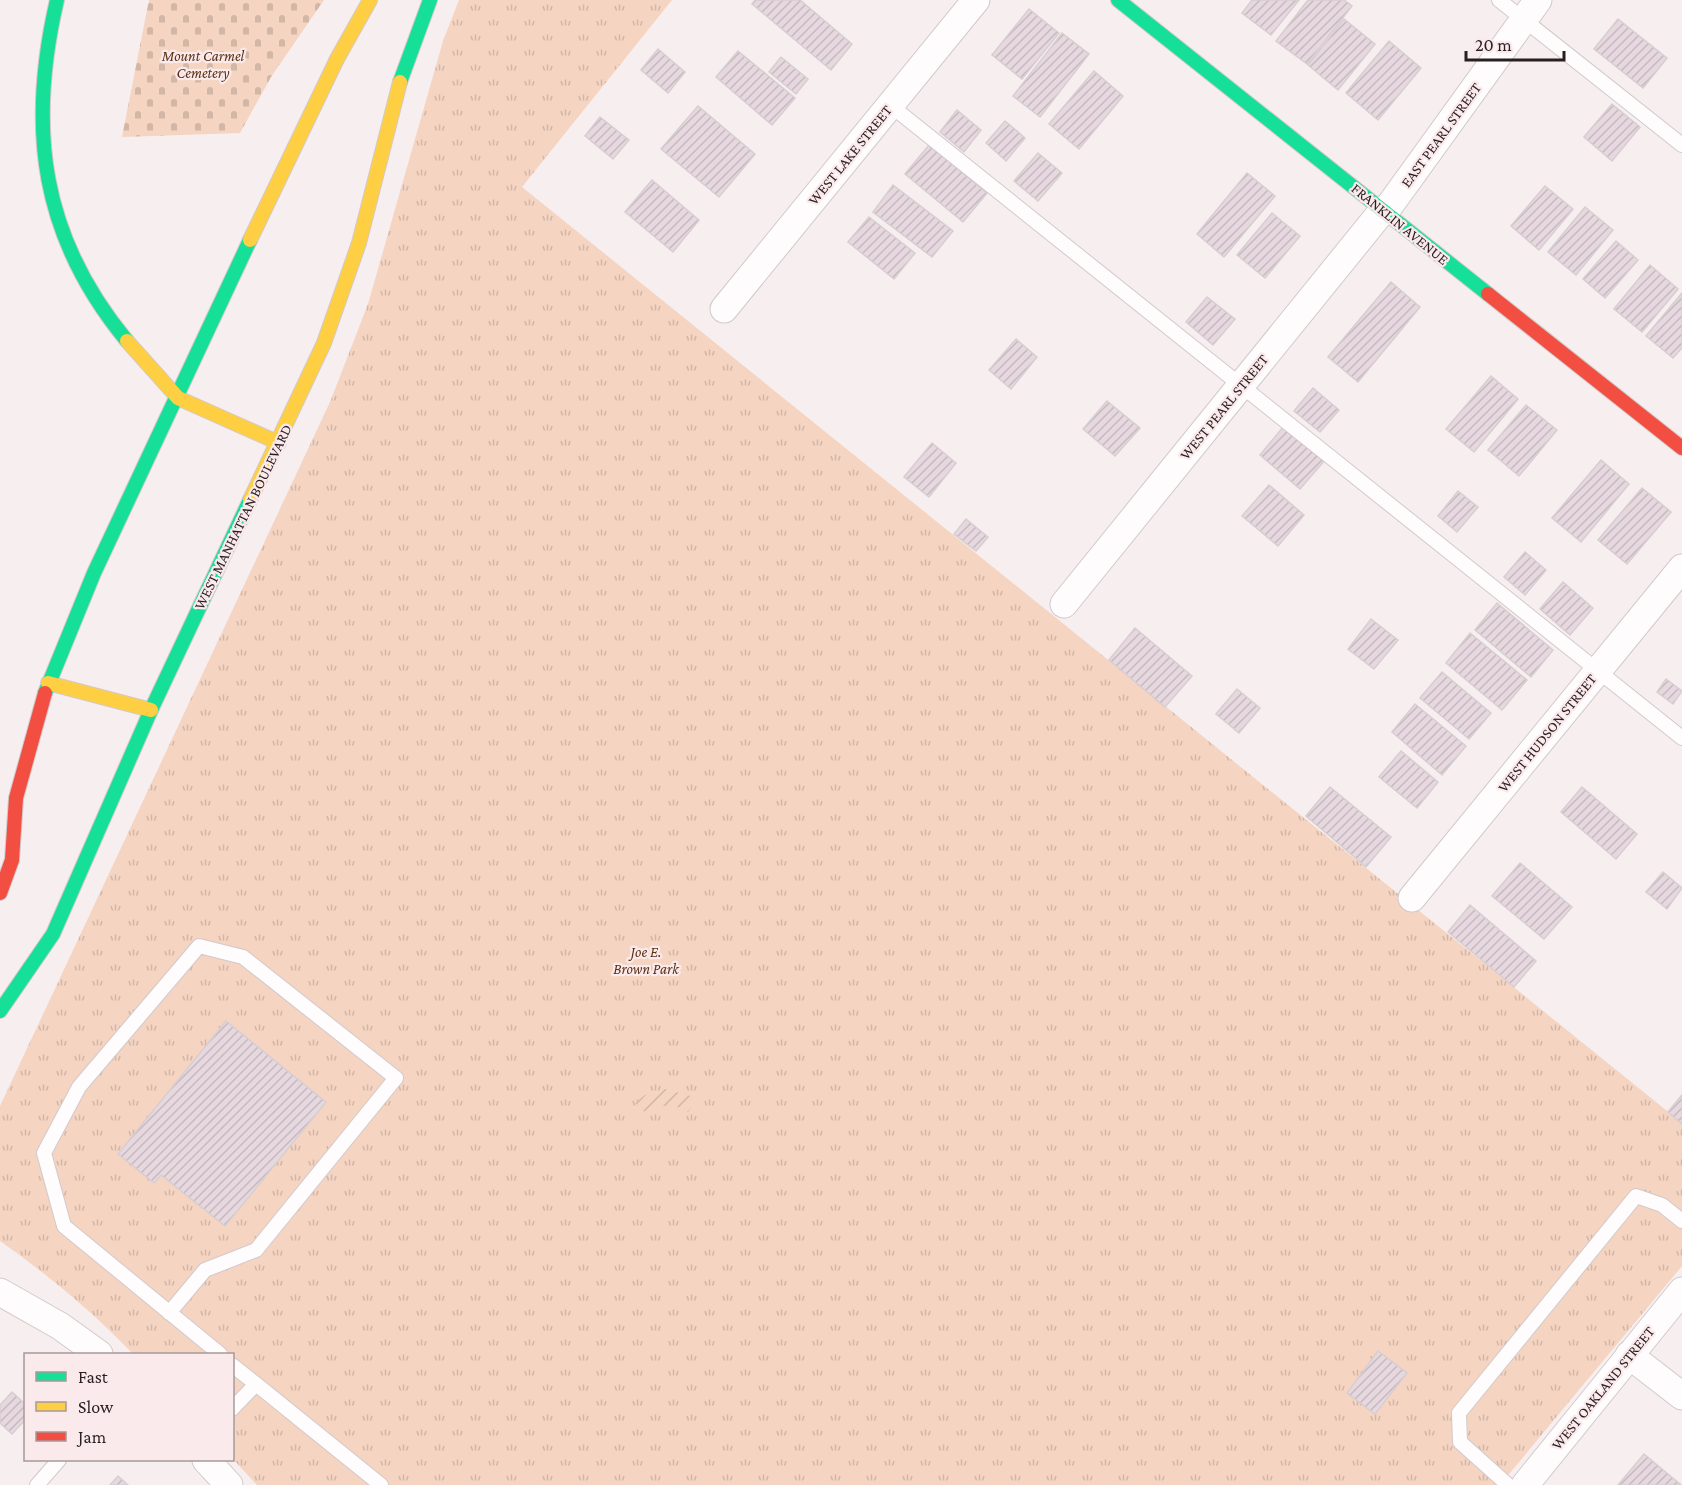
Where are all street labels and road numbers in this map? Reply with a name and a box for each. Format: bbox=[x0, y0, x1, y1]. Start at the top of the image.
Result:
street label: EAST PEARL STREET bbox=[1398, 80, 1484, 190]
street label: WEST LAKE STREET bbox=[805, 102, 895, 208]
street label: FRANKLIN AVENUE bbox=[1348, 180, 1452, 268]
street label: WEST PEARL STREET bbox=[1177, 351, 1271, 463]
street label: WEST MANHATTAN BOULEVARD bbox=[191, 422, 295, 612]
street label: WEST HUDSON STREET bbox=[1495, 671, 1599, 795]
street label: WEST OAKLAND STREET bbox=[1548, 1323, 1658, 1453]

